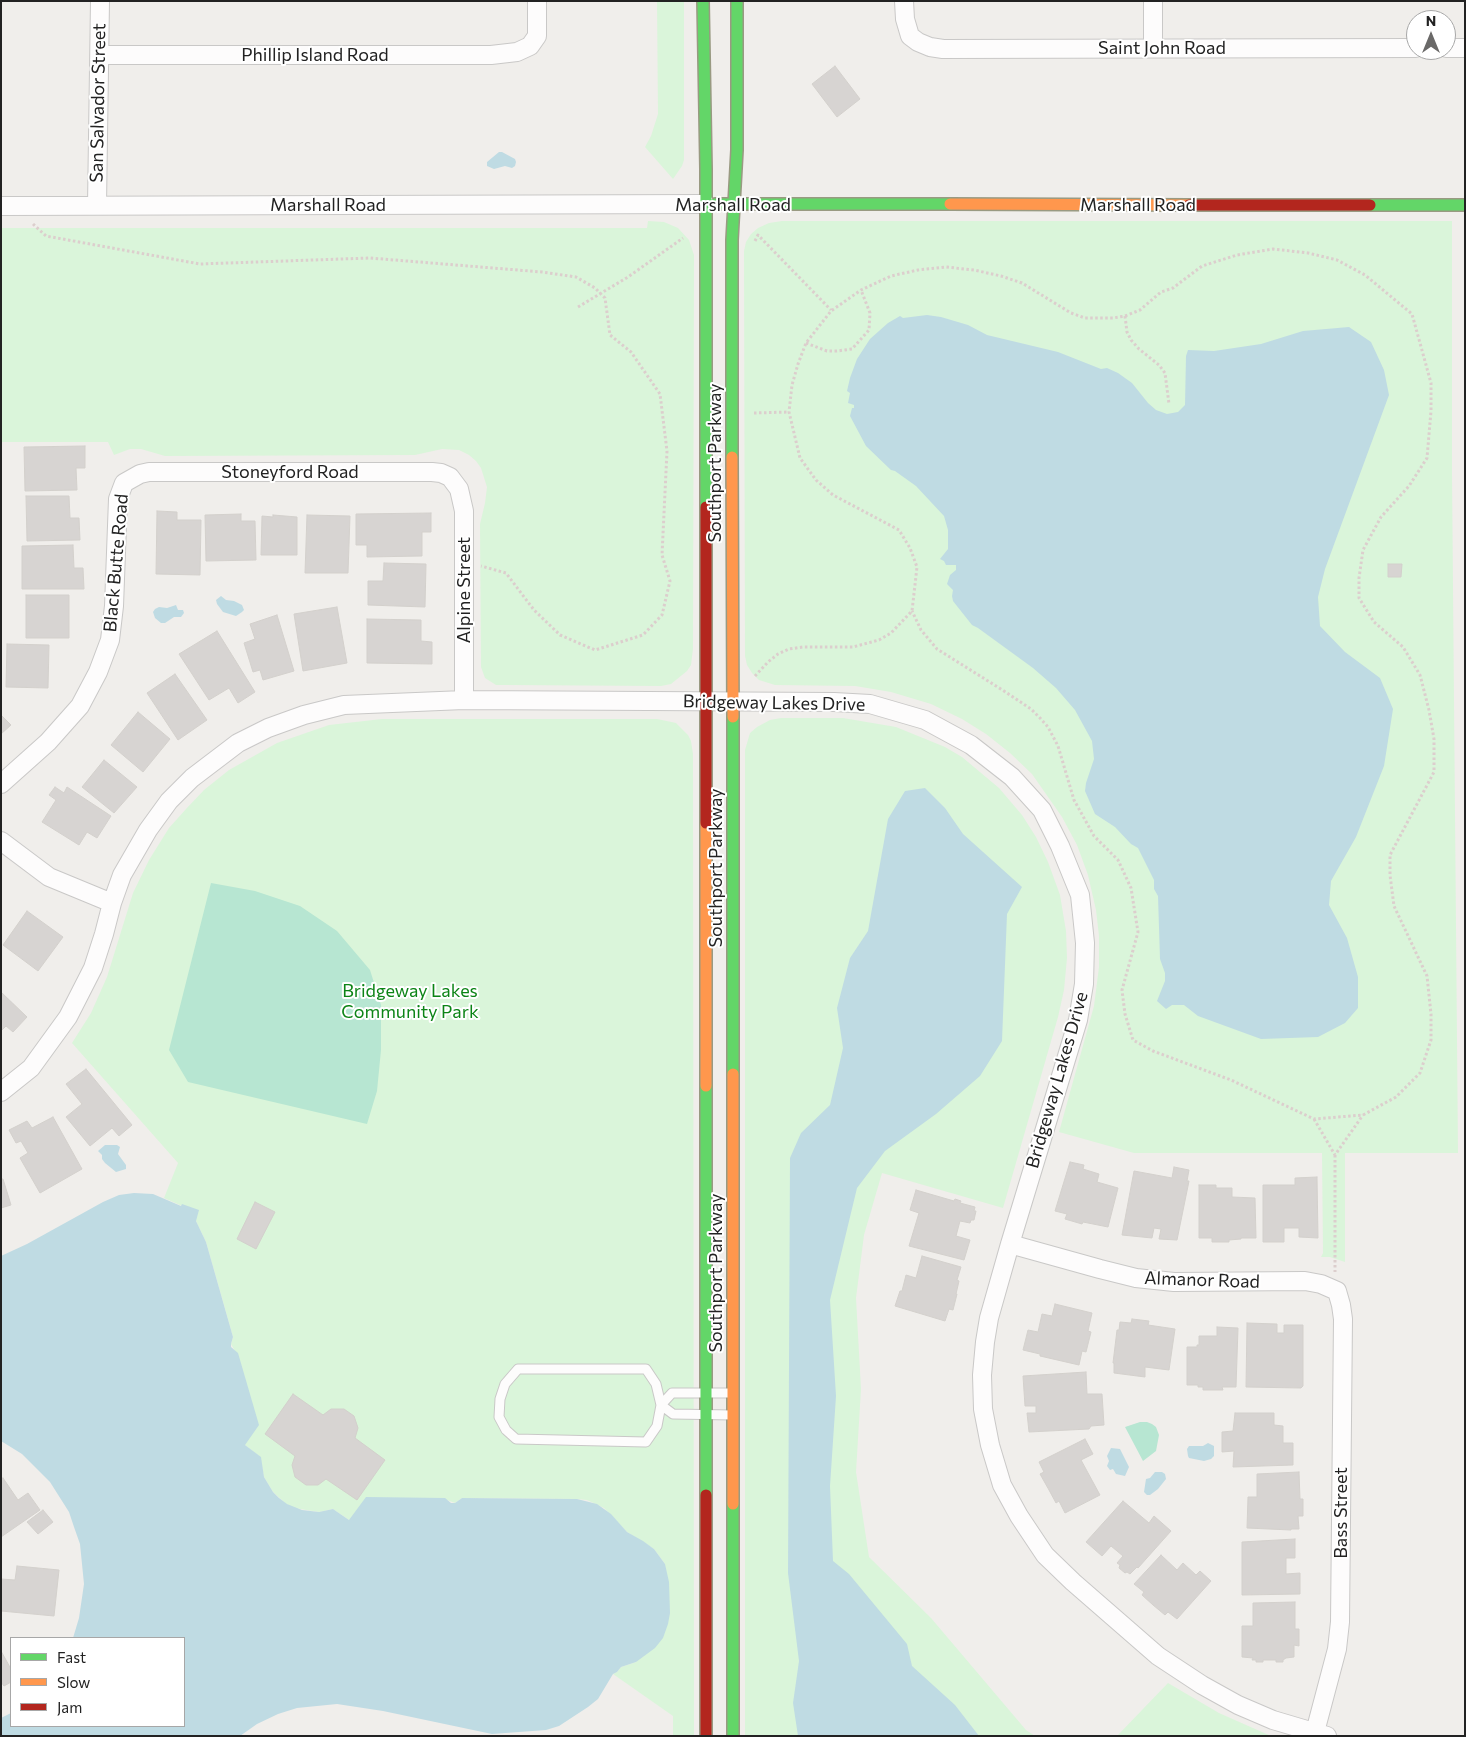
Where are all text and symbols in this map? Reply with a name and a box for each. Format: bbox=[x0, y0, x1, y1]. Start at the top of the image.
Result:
north arrow bbox=[1406, 10, 1456, 60]
text: N bbox=[1426, 12, 1436, 29]
street label: San Salvador Street bbox=[86, 23, 110, 183]
street label: Saint John Road bbox=[1098, 37, 1226, 59]
street label: Phillip Island Road bbox=[241, 44, 389, 66]
street label: Marshall Road bbox=[270, 194, 386, 216]
street label: Marshall Road bbox=[675, 194, 791, 216]
street label: Marshall Road bbox=[1080, 194, 1196, 216]
street label: Southport Parkway bbox=[704, 384, 726, 542]
street label: Stoneyford Road bbox=[221, 461, 359, 483]
street label: Black Butte Road bbox=[99, 493, 133, 633]
street label: Alpine Street bbox=[453, 537, 475, 643]
street label: Bridgeway Lakes Drive bbox=[683, 691, 865, 715]
street label: Southport Parkway bbox=[705, 789, 727, 947]
park label: Bridgeway Lakes Community Park bbox=[341, 980, 479, 1022]
street label: Bridgeway Lakes Drive bbox=[1021, 989, 1093, 1171]
street label: Southport Parkway bbox=[705, 1194, 727, 1352]
street label: Almanor Road bbox=[1144, 1267, 1260, 1293]
street label: Bass Street bbox=[1330, 1467, 1352, 1559]
legend bbox=[10, 1637, 185, 1727]
text: Fast bbox=[57, 1648, 86, 1666]
text: Slow bbox=[57, 1673, 90, 1691]
text: Jam bbox=[57, 1698, 82, 1716]

